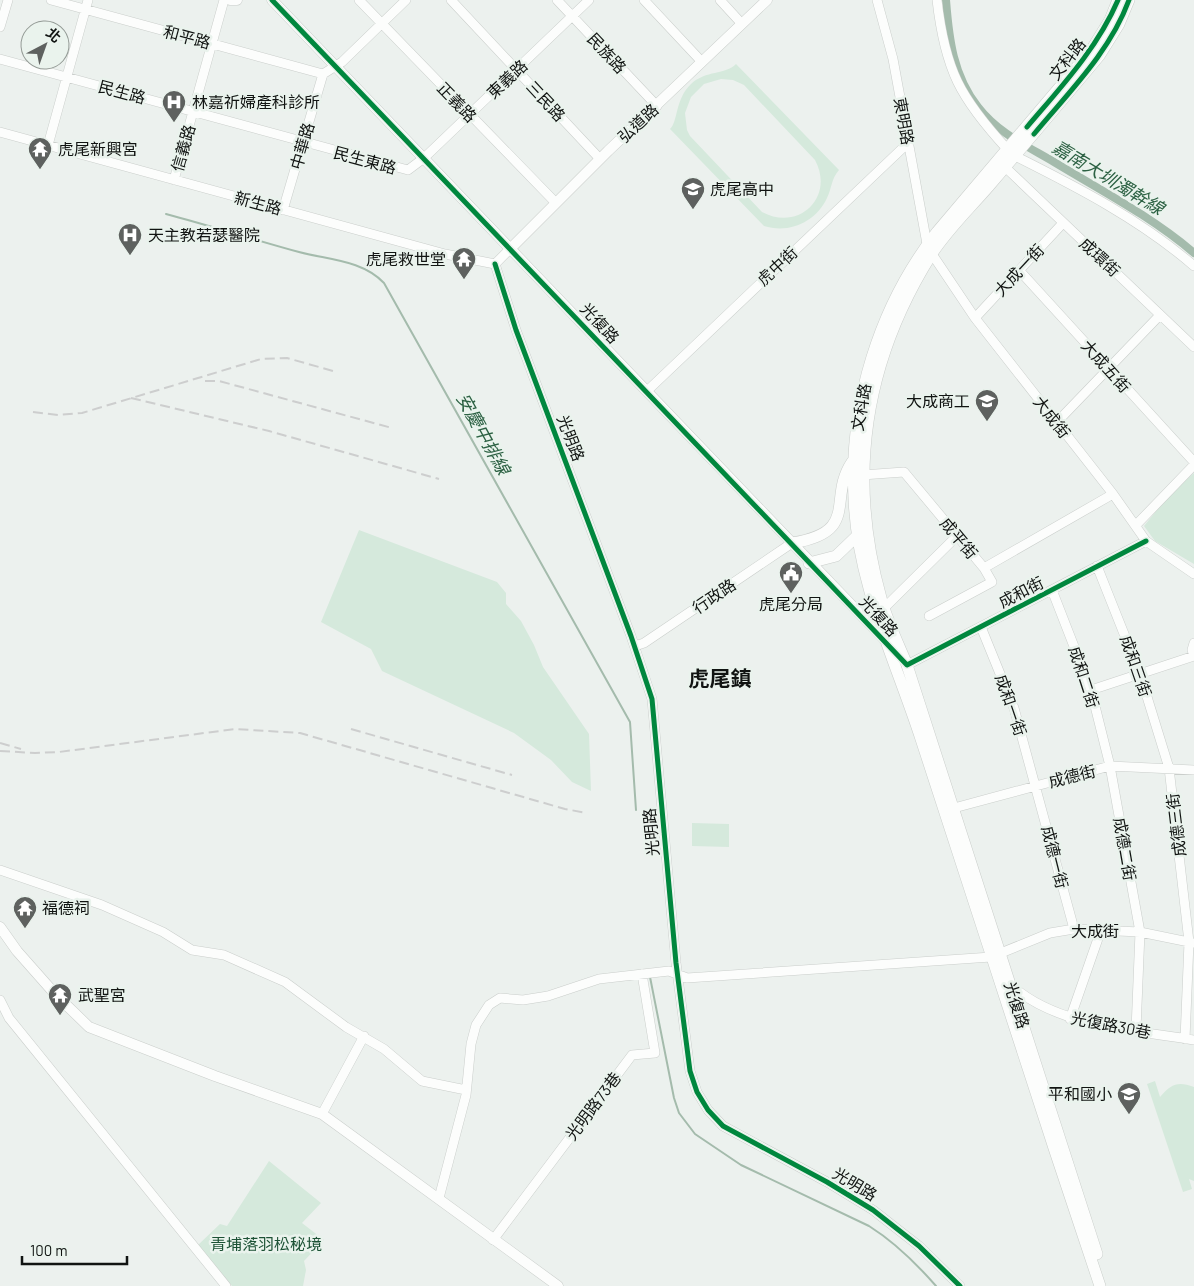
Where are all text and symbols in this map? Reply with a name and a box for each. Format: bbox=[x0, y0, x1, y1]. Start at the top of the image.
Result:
north arrow bbox=[20, 20, 70, 70]
street label: 和平路 bbox=[161, 21, 213, 52]
text: 北 bbox=[43, 24, 65, 46]
street label: 民族路 bbox=[584, 29, 631, 77]
street label: 文科路 bbox=[1044, 34, 1089, 83]
street label: 東義路 bbox=[483, 55, 531, 102]
street label: 民生路 bbox=[96, 76, 148, 107]
street label: 三民路 bbox=[523, 77, 570, 125]
street label: 正義路 bbox=[434, 78, 481, 126]
hospital icon: 林嘉祈婦產科診所 bbox=[161, 89, 187, 123]
place label: 林嘉祈婦產科診所 bbox=[192, 92, 320, 111]
street label: 東明路 bbox=[891, 96, 918, 146]
street label: 弘道路 bbox=[614, 99, 662, 146]
street label: 中華路 bbox=[286, 120, 317, 172]
street label: 信義路 bbox=[167, 122, 198, 174]
water label: 嘉南大圳濁幹線 bbox=[1049, 135, 1170, 220]
temple icon: 虎尾新興宮 bbox=[27, 136, 53, 170]
place label: 虎尾新興宮 bbox=[58, 139, 138, 158]
street label: 民生東路 bbox=[332, 142, 399, 177]
school or university icon: 虎尾高中 bbox=[680, 176, 706, 210]
place label: 虎尾高中 bbox=[710, 179, 774, 198]
street label: 新生路 bbox=[232, 187, 284, 218]
hospital icon: 天主教若瑟醫院 bbox=[117, 222, 143, 256]
place label: 天主教若瑟醫院 bbox=[148, 225, 260, 244]
street label: 成環街 bbox=[1076, 233, 1124, 280]
street label: 大成一街 bbox=[990, 240, 1047, 300]
street label: 虎中街 bbox=[753, 242, 801, 289]
temple icon: 虎尾救世堂 bbox=[451, 246, 477, 280]
place label: 虎尾救世堂 bbox=[366, 249, 446, 268]
street label: 光復路 bbox=[577, 299, 624, 347]
street label: 大成五街 bbox=[1078, 336, 1135, 396]
street label: 文科路 bbox=[847, 382, 874, 432]
school or university icon: 大成商工 bbox=[974, 388, 1000, 422]
water label: 安慶中排線 bbox=[452, 389, 516, 480]
place label: 大成商工 bbox=[906, 391, 970, 410]
street label: 大成街 bbox=[1030, 392, 1075, 441]
street label: 光明路 bbox=[554, 412, 589, 464]
street label: 成平街 bbox=[937, 513, 982, 562]
public building icon: 虎尾分局 bbox=[778, 560, 804, 594]
street label: 成和街 bbox=[995, 572, 1046, 611]
street label: 行政路 bbox=[689, 574, 739, 617]
street label: 光復路 bbox=[856, 592, 903, 640]
place label: 虎尾分局 bbox=[759, 594, 823, 613]
street label: 成和三街 bbox=[1117, 632, 1156, 699]
street label: 成和二街 bbox=[1066, 643, 1103, 710]
district label: 虎尾鎮 bbox=[689, 665, 752, 690]
street label: 成和一街 bbox=[992, 671, 1031, 738]
street label: 成德街 bbox=[1046, 760, 1097, 791]
street label: 成德三街 bbox=[1162, 792, 1189, 858]
street label: 光明路 bbox=[639, 807, 662, 857]
street label: 成德二街 bbox=[1111, 816, 1140, 882]
street label: 成德一街 bbox=[1039, 824, 1072, 890]
temple icon: 福德祠 bbox=[12, 895, 38, 929]
place label: 福德祠 bbox=[42, 898, 90, 917]
street label: 大成街 bbox=[1071, 921, 1119, 940]
street label: 光復路 bbox=[1001, 979, 1034, 1031]
temple icon: 武聖宮 bbox=[47, 982, 73, 1016]
place label: 武聖宮 bbox=[78, 985, 126, 1004]
street label: 光復路30巷 bbox=[1069, 1007, 1153, 1042]
street label: 光明路73巷 bbox=[561, 1068, 624, 1143]
school or university icon: 平和國小 bbox=[1116, 1081, 1142, 1115]
place label: 平和國小 bbox=[1048, 1084, 1112, 1103]
street label: 光明路 bbox=[830, 1163, 881, 1204]
scale bar bbox=[22, 1234, 128, 1266]
park label: 青埔落羽松秘境 bbox=[210, 1234, 322, 1253]
text: 100 m bbox=[30, 1241, 68, 1259]

